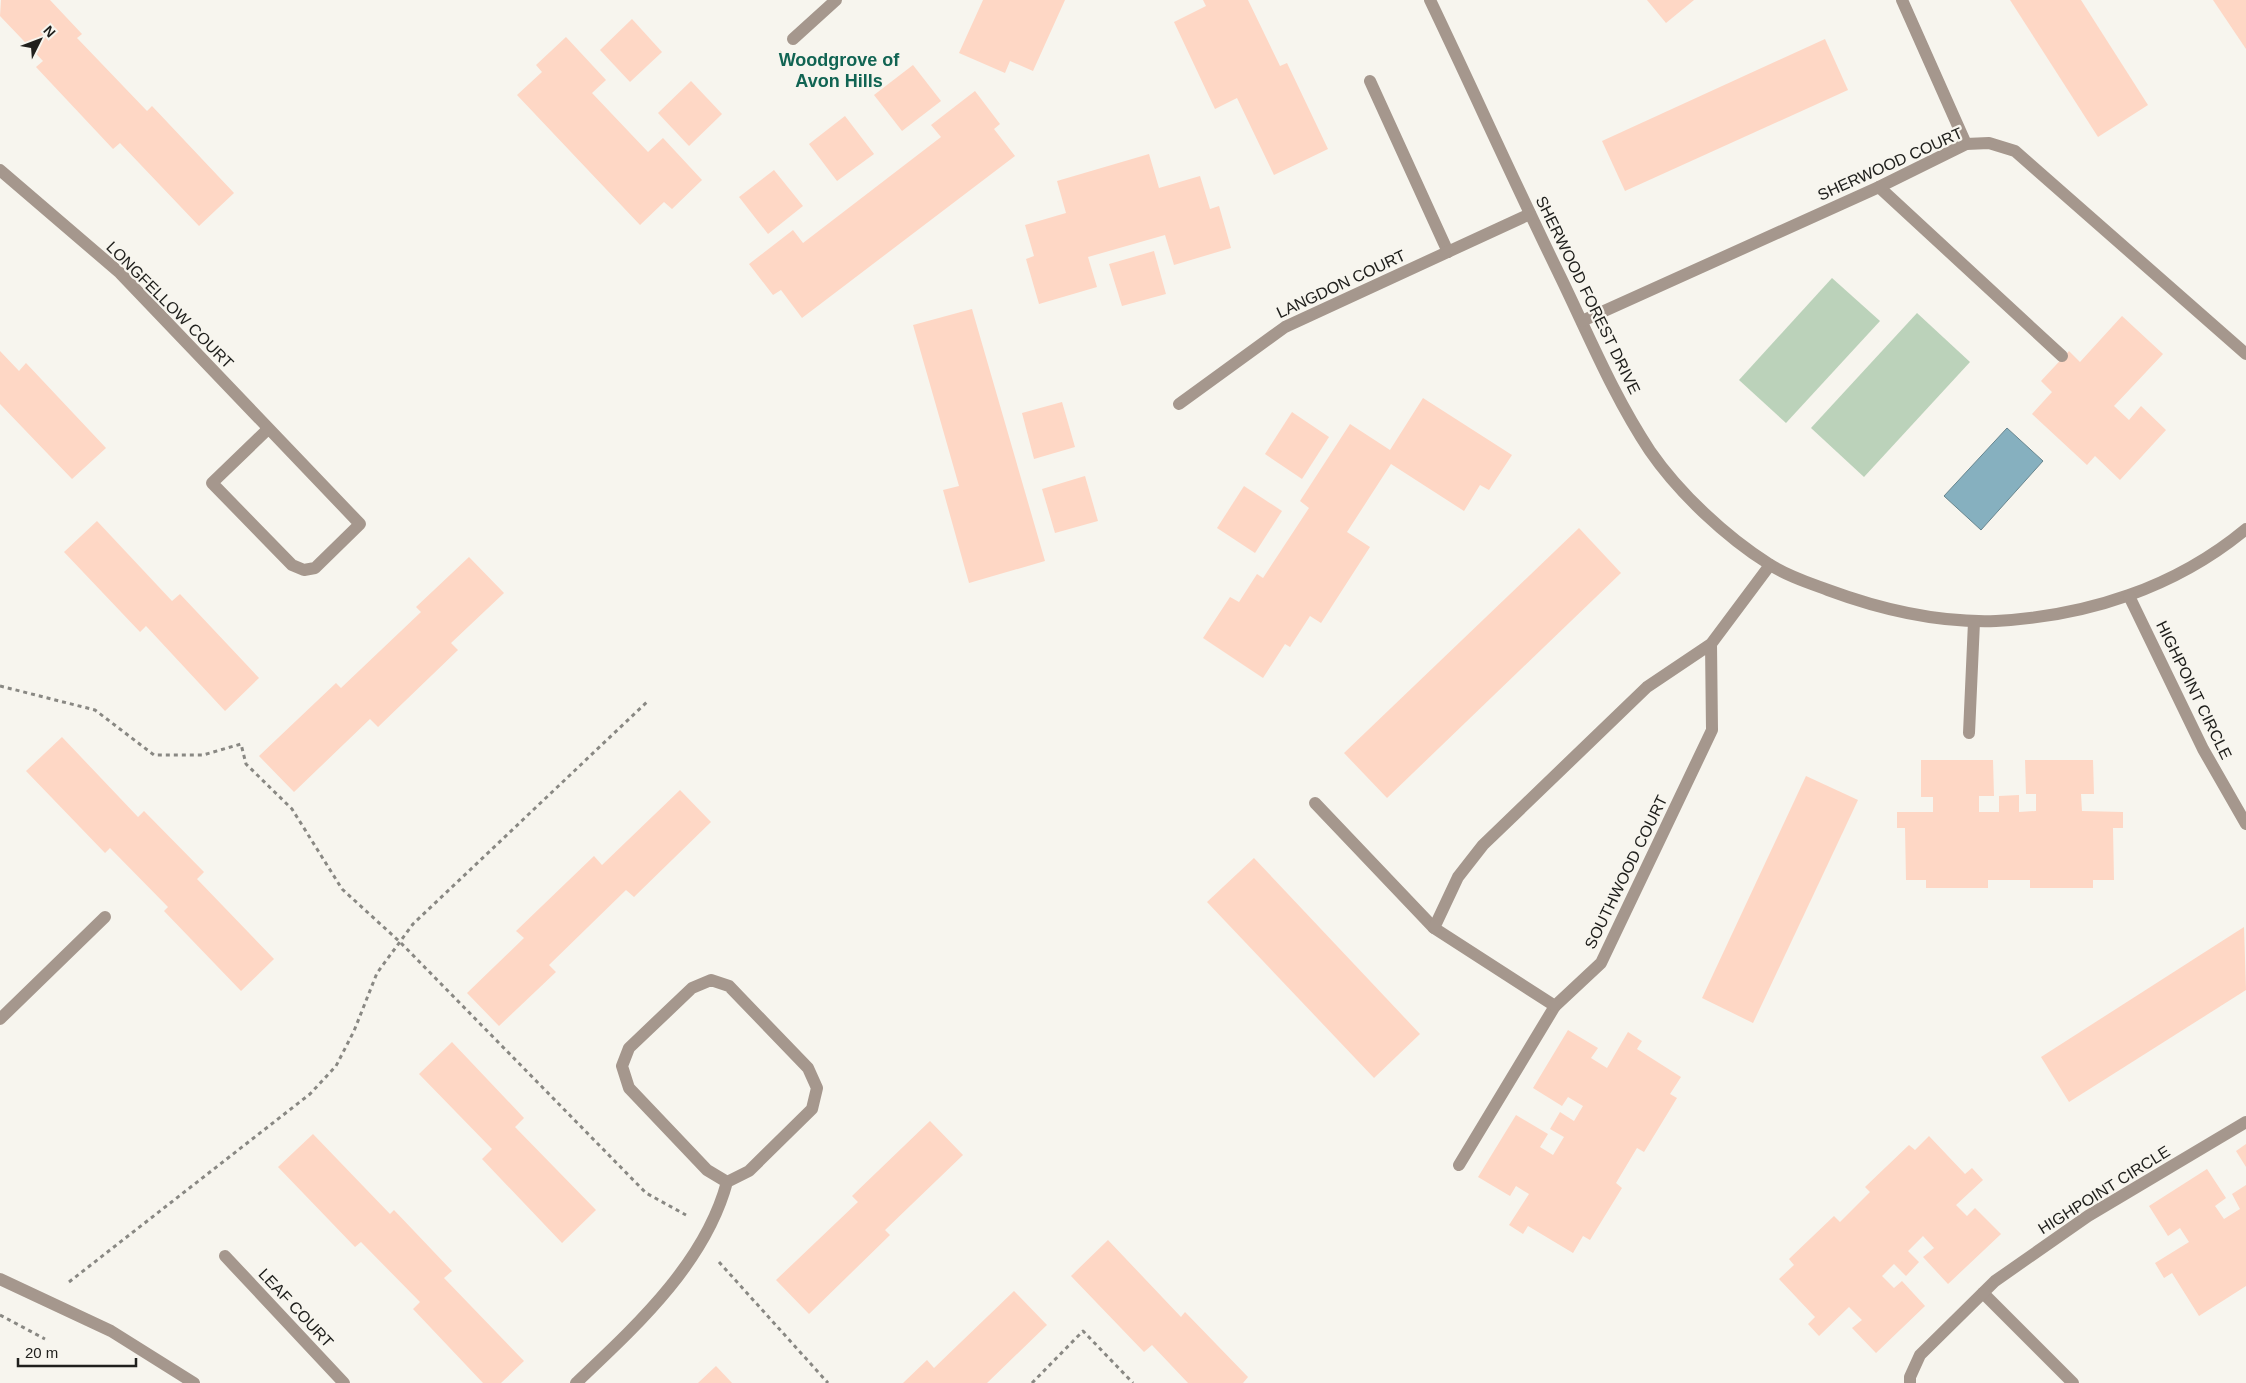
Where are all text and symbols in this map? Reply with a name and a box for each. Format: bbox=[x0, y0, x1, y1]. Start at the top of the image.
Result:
north arrow bbox=[15, 15, 65, 65]
text: N bbox=[40, 22, 59, 40]
district label: Woodgrove of Avon Hills bbox=[779, 50, 900, 91]
street label: SHERWOOD COURT bbox=[1815, 124, 1965, 204]
street label: SHERWOOD FOREST DRIVE bbox=[1533, 193, 1643, 397]
street label: LONGFELLOW COURT bbox=[103, 238, 237, 372]
street label: LANGDON COURT bbox=[1274, 247, 1408, 321]
street label: HIGHPOINT CIRCLE bbox=[2153, 618, 2235, 762]
street label: SOUTHWOOD COURT bbox=[1581, 792, 1671, 951]
street label: HIGHPOINT CIRCLE bbox=[2035, 1143, 2173, 1237]
street label: LEAF COURT bbox=[255, 1265, 337, 1351]
scale bar bbox=[18, 1336, 135, 1368]
text: 20 m bbox=[25, 1344, 58, 1361]

